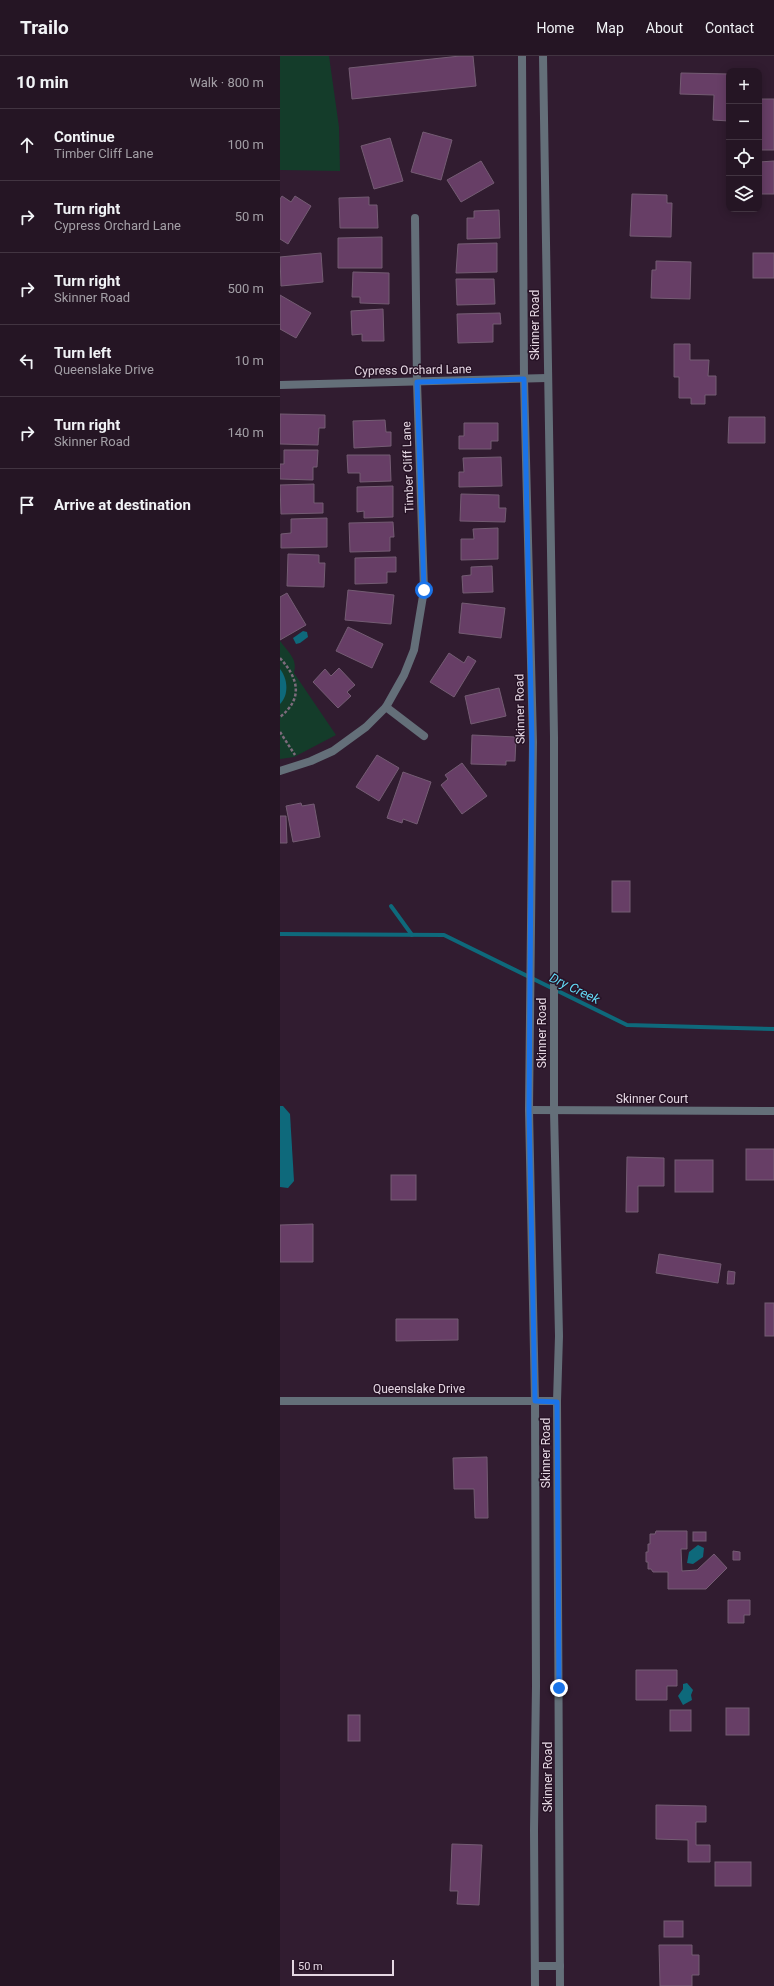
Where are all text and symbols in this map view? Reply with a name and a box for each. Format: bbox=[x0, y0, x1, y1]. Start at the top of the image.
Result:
text: Trailo bbox=[20, 16, 69, 39]
text: Home bbox=[536, 20, 574, 36]
text: Map bbox=[596, 20, 624, 36]
text: About bbox=[646, 20, 683, 36]
text: Contact bbox=[705, 20, 754, 36]
map controls bbox=[726, 68, 762, 212]
button: + bbox=[726, 68, 762, 104]
text: 10 min bbox=[16, 72, 69, 92]
text: Walk · 800 m bbox=[189, 75, 264, 90]
button: − bbox=[726, 104, 762, 140]
text: Continue bbox=[54, 128, 115, 146]
icon: ahead bbox=[16, 134, 38, 156]
text: 100 m bbox=[227, 137, 264, 152]
button: locate bbox=[726, 140, 762, 176]
text: Timber Cliff Lane bbox=[54, 146, 153, 161]
button: layers bbox=[726, 176, 762, 212]
text: Turn right bbox=[54, 200, 120, 218]
icon: right bbox=[16, 206, 38, 228]
text: 50 m bbox=[235, 209, 264, 224]
text: Cypress Orchard Lane bbox=[54, 218, 181, 233]
text: Turn right bbox=[54, 272, 120, 290]
icon: right bbox=[16, 278, 38, 300]
text: 500 m bbox=[227, 281, 264, 296]
text: Skinner Road bbox=[54, 290, 130, 305]
street label: Skinner Road bbox=[528, 290, 542, 360]
text: Turn left bbox=[54, 344, 111, 362]
icon: left bbox=[16, 350, 38, 372]
text: 10 m bbox=[235, 353, 264, 368]
text: Queenslake Drive bbox=[54, 362, 154, 377]
street label: Cypress Orchard Lane bbox=[354, 362, 472, 378]
text: Turn right bbox=[54, 416, 120, 434]
street label: Timber Cliff Lane bbox=[399, 421, 417, 513]
icon: right bbox=[16, 422, 38, 444]
text: 140 m bbox=[227, 425, 264, 440]
text: Skinner Road bbox=[54, 434, 130, 449]
icon: arrive bbox=[16, 494, 38, 516]
text: Arrive at destination bbox=[54, 496, 191, 514]
route start bbox=[415, 581, 433, 599]
street label: Skinner Road bbox=[512, 674, 528, 744]
water label: Dry Creek bbox=[547, 970, 603, 1007]
street label: Skinner Road bbox=[535, 998, 549, 1068]
street label: Skinner Court bbox=[616, 1092, 688, 1106]
street label: Queenslake Drive bbox=[373, 1382, 465, 1396]
street label: Skinner Road bbox=[539, 1418, 553, 1488]
route end bbox=[550, 1679, 568, 1697]
street label: Skinner Road bbox=[541, 1742, 555, 1812]
scale bar bbox=[292, 1958, 394, 1977]
text: 50 m bbox=[298, 1960, 323, 1973]

